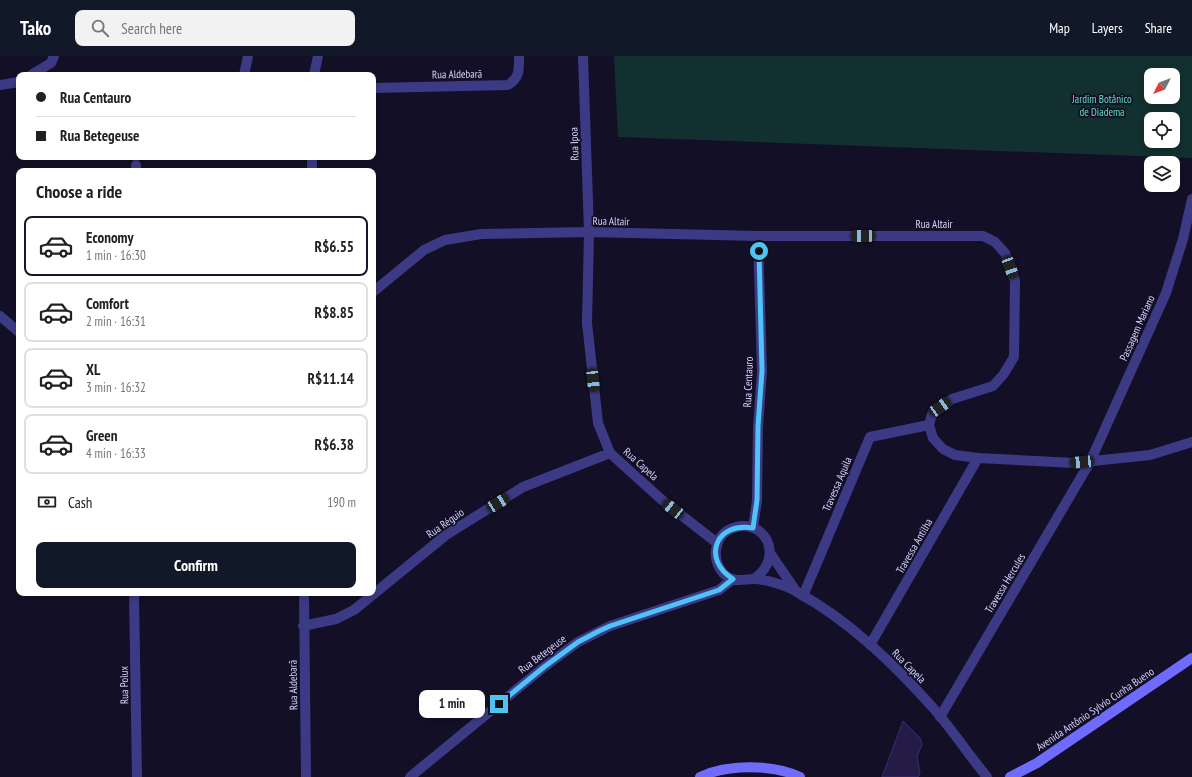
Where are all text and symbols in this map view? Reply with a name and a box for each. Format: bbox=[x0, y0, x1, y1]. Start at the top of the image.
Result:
search box bbox=[75, 10, 355, 46]
text: Tako bbox=[20, 16, 51, 40]
icon: search bbox=[89, 17, 111, 39]
text: Search here bbox=[121, 19, 182, 38]
text: Map bbox=[1049, 19, 1070, 37]
text: Layers bbox=[1092, 19, 1123, 37]
text: Share bbox=[1145, 19, 1172, 37]
street label: Rua Aldebarã bbox=[432, 67, 482, 81]
north arrow bbox=[1144, 68, 1180, 104]
map controls bbox=[1144, 68, 1180, 192]
text: Rua Centauro bbox=[60, 88, 131, 107]
park label: Jardim Botânico de Diadema bbox=[1071, 92, 1132, 119]
button: locate bbox=[1144, 112, 1180, 148]
text: Rua Betegeuse bbox=[60, 126, 140, 145]
street label: Rua Ipoa bbox=[566, 127, 582, 161]
button: layers bbox=[1144, 156, 1180, 192]
text: Choose a ride bbox=[36, 180, 122, 203]
street label: Rua Altair bbox=[592, 214, 630, 228]
street label: Rua Altair bbox=[915, 217, 953, 231]
icon: car bbox=[38, 228, 74, 264]
text: Economy bbox=[86, 228, 134, 247]
car bbox=[851, 230, 875, 242]
text: R$6.55 bbox=[315, 237, 354, 256]
route start bbox=[750, 242, 768, 260]
text: 1 min · 16:30 bbox=[86, 247, 146, 264]
car bbox=[1000, 254, 1020, 280]
street label: Passagem Mariano bbox=[1116, 293, 1158, 363]
icon: car bbox=[38, 294, 74, 330]
text: Comfort bbox=[86, 294, 129, 313]
text: R$8.85 bbox=[315, 303, 354, 322]
text: 2 min · 16:31 bbox=[86, 313, 146, 330]
street label: Rua Centauro bbox=[740, 356, 756, 408]
icon: car bbox=[38, 360, 74, 396]
text: XL bbox=[86, 360, 100, 379]
car bbox=[586, 367, 600, 393]
text: R$11.14 bbox=[307, 369, 354, 388]
text: 3 min · 16:32 bbox=[86, 379, 146, 396]
car bbox=[927, 395, 953, 419]
icon: car bbox=[38, 426, 74, 462]
text: Green bbox=[86, 426, 118, 445]
text: R$6.38 bbox=[315, 435, 354, 454]
text: 4 min · 16:33 bbox=[86, 445, 146, 462]
street label: Rua Capela bbox=[621, 445, 661, 483]
street label: Travessa Aquila bbox=[819, 455, 855, 513]
car bbox=[1070, 455, 1094, 469]
icon: cash bbox=[36, 491, 58, 513]
car bbox=[485, 492, 511, 514]
text: Cash bbox=[68, 493, 92, 512]
text: 190 m bbox=[327, 494, 356, 511]
car bbox=[660, 497, 686, 521]
street label: Rua Réguio bbox=[423, 505, 467, 541]
street label: Travessa Antilha bbox=[893, 516, 935, 576]
button: Confirm bbox=[36, 542, 356, 588]
street label: Travessa Hercules bbox=[982, 550, 1028, 615]
street label: Rua Betegeuse bbox=[515, 631, 569, 677]
street label: Rua Capela bbox=[889, 646, 929, 686]
street label: Rua Aldebarã bbox=[286, 660, 300, 710]
street label: Avenida Antônio Sylvio Cunha Bueno bbox=[1033, 664, 1157, 754]
street label: Rua Polux bbox=[117, 665, 131, 704]
callout: 1 min bbox=[419, 690, 485, 718]
text: 1 min bbox=[439, 695, 465, 712]
route end bbox=[490, 695, 508, 713]

